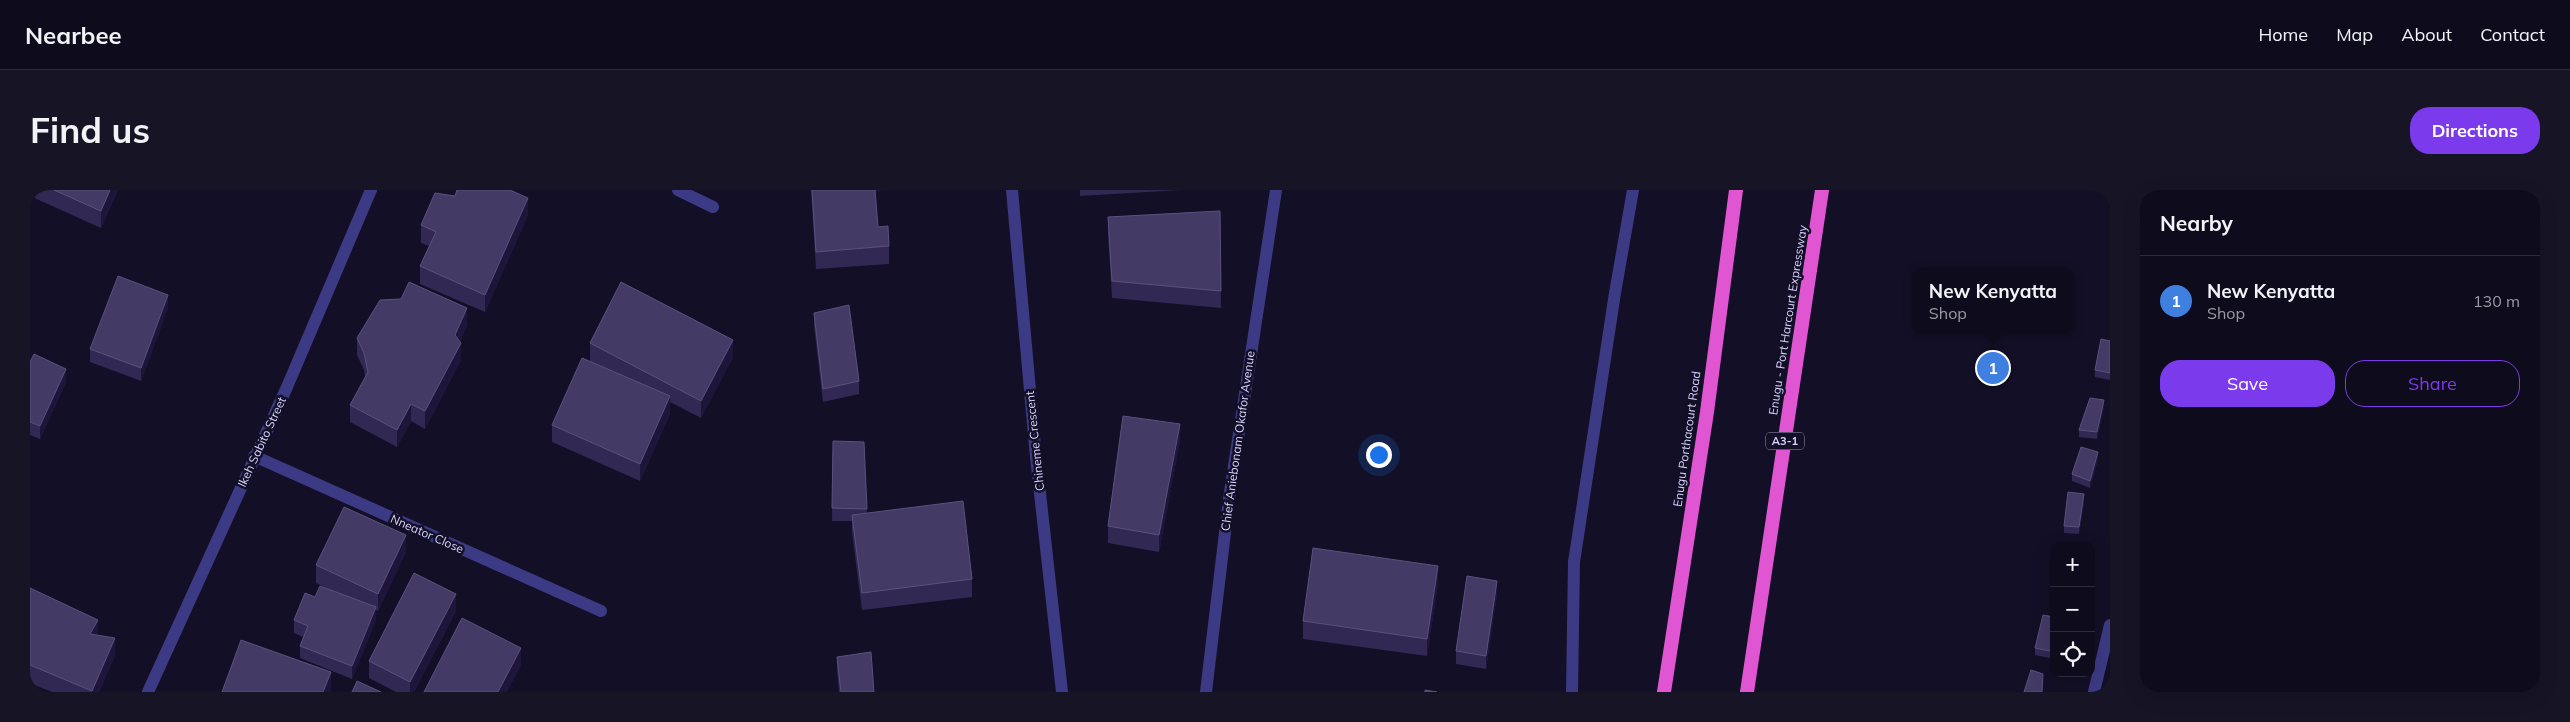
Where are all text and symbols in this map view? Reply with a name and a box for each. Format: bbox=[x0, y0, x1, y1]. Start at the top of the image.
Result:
text: Nearbee bbox=[25, 20, 122, 50]
text: Home bbox=[2258, 23, 2308, 46]
text: Map bbox=[2336, 23, 2373, 46]
text: About bbox=[2401, 23, 2452, 46]
text: Contact bbox=[2480, 23, 2545, 46]
button: Directions bbox=[2410, 107, 2540, 154]
text: Find us bbox=[30, 108, 150, 152]
text: Nearby bbox=[2160, 210, 2233, 236]
street label: Enugu - Port Harcourt Expressway bbox=[1765, 223, 1810, 416]
popup bbox=[1912, 268, 2074, 333]
text: New Kenyatta bbox=[1929, 279, 2057, 303]
text: New Kenyatta bbox=[2207, 279, 2335, 303]
text: 1 bbox=[2171, 291, 2181, 311]
text: 130 m bbox=[2473, 291, 2520, 311]
text: Shop bbox=[1929, 303, 1967, 323]
text: Shop bbox=[2207, 303, 2245, 323]
pin: 1 bbox=[1977, 349, 2009, 387]
street label: Chief Aniebonam Okafor Avenue bbox=[1217, 350, 1258, 532]
button: Save bbox=[2160, 360, 2335, 407]
button: Share bbox=[2345, 360, 2520, 407]
street label: Enugu Porthacourt Road bbox=[1670, 370, 1703, 508]
street label: Chineme Crescent bbox=[1022, 390, 1047, 492]
street label: Ikeh Sabito Street bbox=[234, 394, 289, 489]
road number: A3-1 bbox=[1766, 432, 1804, 450]
your location bbox=[1366, 442, 1392, 468]
street label: Nneator Close bbox=[388, 511, 466, 556]
map controls bbox=[2050, 542, 2095, 677]
button: + bbox=[2050, 542, 2095, 587]
button: − bbox=[2050, 587, 2095, 632]
button: locate bbox=[2050, 632, 2095, 677]

